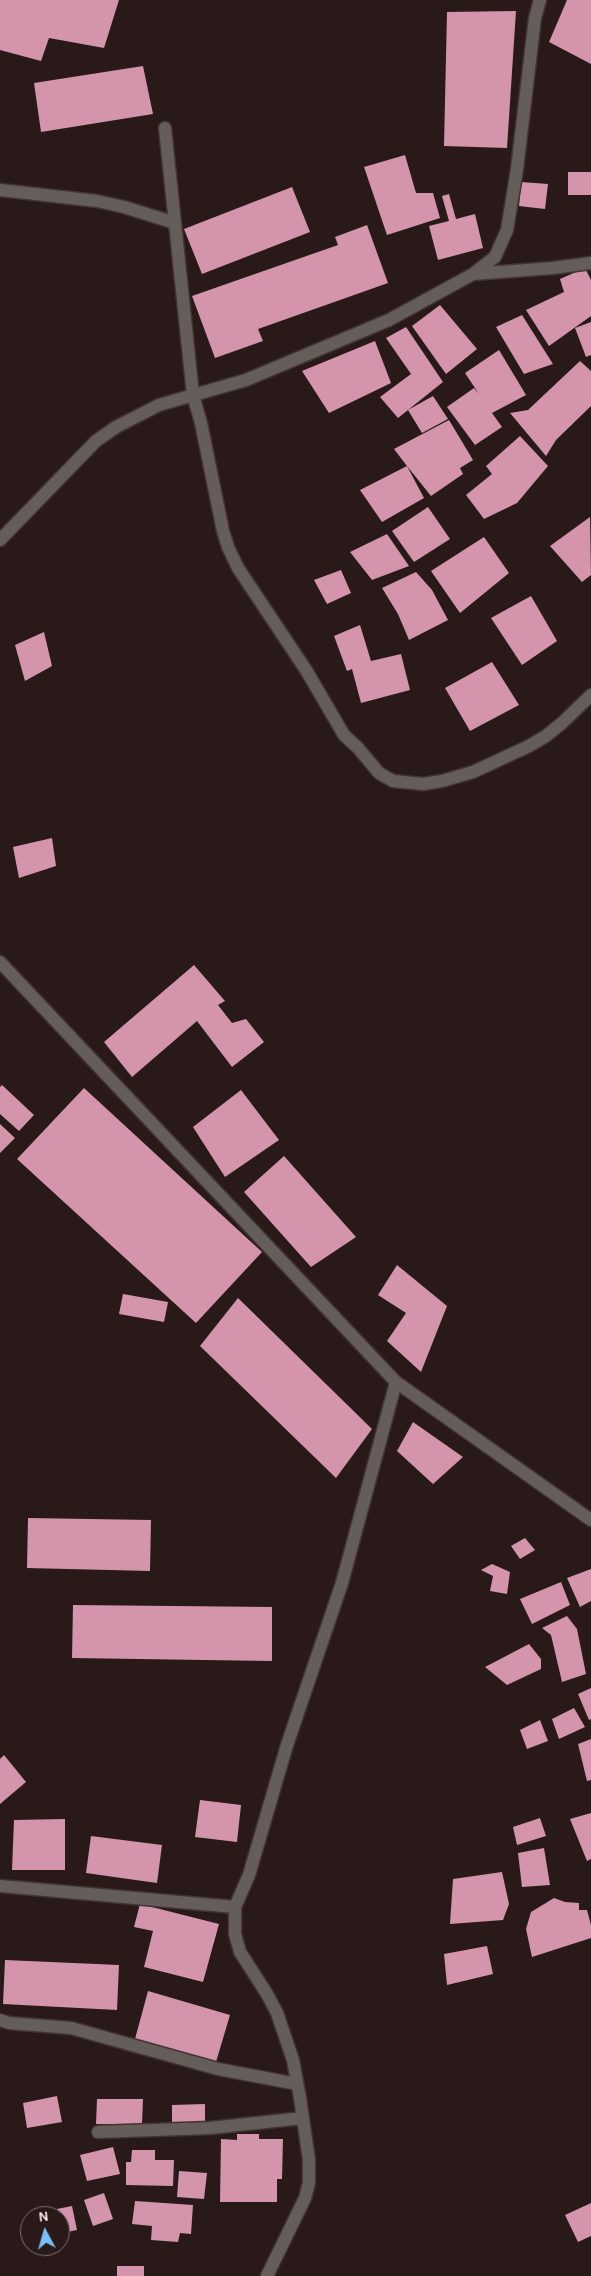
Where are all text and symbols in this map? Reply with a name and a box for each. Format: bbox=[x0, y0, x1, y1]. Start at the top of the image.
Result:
north arrow bbox=[20, 2206, 70, 2256]
text: N bbox=[38, 2208, 49, 2226]

